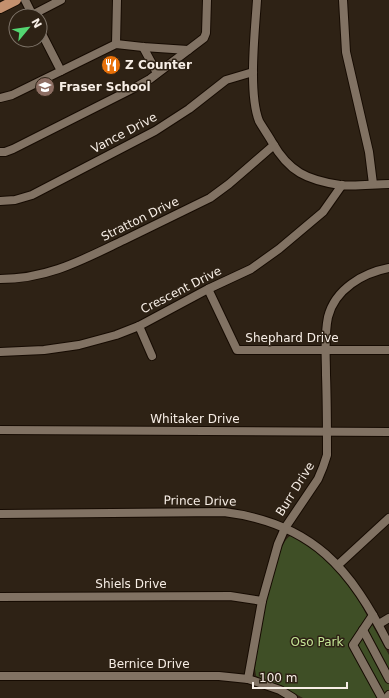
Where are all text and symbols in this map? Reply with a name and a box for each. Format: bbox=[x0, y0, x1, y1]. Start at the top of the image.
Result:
north arrow bbox=[8, 8, 48, 48]
text: N bbox=[28, 16, 44, 31]
restaurant icon: Z Counter bbox=[100, 54, 122, 76]
place label: Z Counter bbox=[125, 58, 192, 72]
school or university icon: Fraser School bbox=[34, 76, 56, 98]
place label: Fraser School bbox=[59, 80, 151, 94]
street label: Vance Drive bbox=[89, 110, 159, 156]
street label: Stratton Drive bbox=[99, 194, 181, 244]
street label: Crescent Drive bbox=[138, 264, 224, 316]
street label: Shephard Drive bbox=[245, 331, 339, 345]
street label: Whitaker Drive bbox=[150, 412, 240, 426]
street label: Burr Drive bbox=[273, 459, 317, 519]
street label: Prince Drive bbox=[164, 493, 236, 509]
street label: Shiels Drive bbox=[95, 577, 167, 591]
park label: Oso Park bbox=[291, 635, 343, 649]
street label: Bernice Drive bbox=[108, 657, 190, 671]
scale bar bbox=[253, 664, 347, 690]
text: 100 m bbox=[259, 671, 297, 685]

